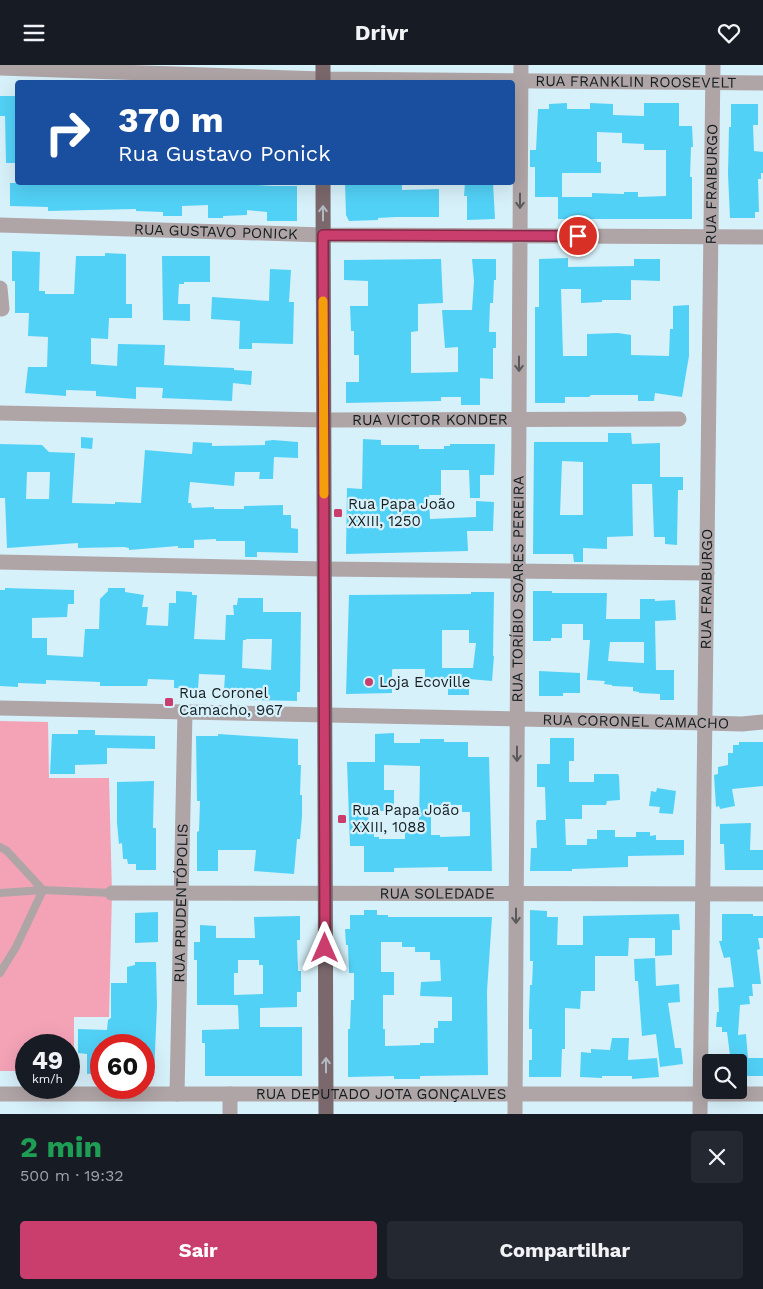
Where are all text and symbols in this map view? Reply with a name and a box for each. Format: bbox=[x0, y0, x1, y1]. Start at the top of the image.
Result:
icon: menu bbox=[20, 19, 48, 47]
icon: heart bbox=[715, 19, 743, 47]
text: Drivr bbox=[355, 20, 408, 45]
street label: RUA FRANKLIN ROOSEVELT bbox=[535, 72, 736, 92]
text: 370 m bbox=[118, 99, 224, 141]
icon: right bbox=[35, 100, 100, 165]
street label: RUA FRAIBURGO bbox=[702, 124, 721, 244]
text: Rua Gustavo Ponick bbox=[118, 141, 331, 166]
one-way arrow bbox=[516, 193, 525, 209]
one-way arrow bbox=[318, 206, 328, 222]
pin bbox=[557, 215, 599, 257]
street label: RUA GUSTAVO PONICK bbox=[134, 220, 298, 243]
icon: arrive bbox=[564, 222, 592, 250]
one-way arrow bbox=[515, 355, 524, 371]
street label: RUA VICTOR KONDER bbox=[352, 410, 508, 429]
street label: RUA TORÍBIO SOARES PEREIRA bbox=[508, 476, 528, 702]
place label: Rua Papa João XXIII, 1250 bbox=[348, 495, 455, 530]
marker: Rua Papa João XXIII, 1250 bbox=[332, 507, 344, 519]
street label: RUA FRAIBURGO bbox=[697, 529, 716, 649]
place label: Loja Ecoville bbox=[379, 673, 470, 691]
marker: Loja Ecoville bbox=[363, 676, 375, 688]
place label: Rua Coronel Camacho, 967 bbox=[179, 684, 283, 719]
marker: Rua Coronel Camacho, 967 bbox=[163, 696, 175, 708]
street label: RUA CORONEL CAMACHO bbox=[542, 711, 729, 733]
one-way arrow bbox=[512, 745, 522, 761]
place label: Rua Papa João XXIII, 1088 bbox=[352, 801, 459, 836]
marker: Rua Papa João XXIII, 1088 bbox=[336, 813, 348, 825]
street label: RUA PRUDENTÓPOLIS bbox=[170, 823, 192, 983]
street label: RUA SOLEDADE bbox=[380, 884, 494, 903]
one-way arrow bbox=[511, 908, 521, 924]
position arrow bbox=[298, 921, 350, 973]
speed limit sign: 60 bbox=[90, 1034, 155, 1099]
text: 49 bbox=[32, 1046, 63, 1075]
map controls bbox=[702, 1054, 747, 1099]
button: search bbox=[702, 1054, 747, 1099]
one-way arrow bbox=[321, 1058, 331, 1074]
text: km/h bbox=[32, 1072, 63, 1086]
street label: RUA DEPUTADO JOTA GONÇALVES bbox=[256, 1085, 506, 1103]
text: 2 min bbox=[20, 1129, 102, 1164]
button: close bbox=[691, 1131, 743, 1183]
text: 500 m · 19:32 bbox=[20, 1166, 124, 1185]
button: Sair bbox=[20, 1221, 377, 1279]
button: Compartilhar bbox=[387, 1221, 743, 1279]

